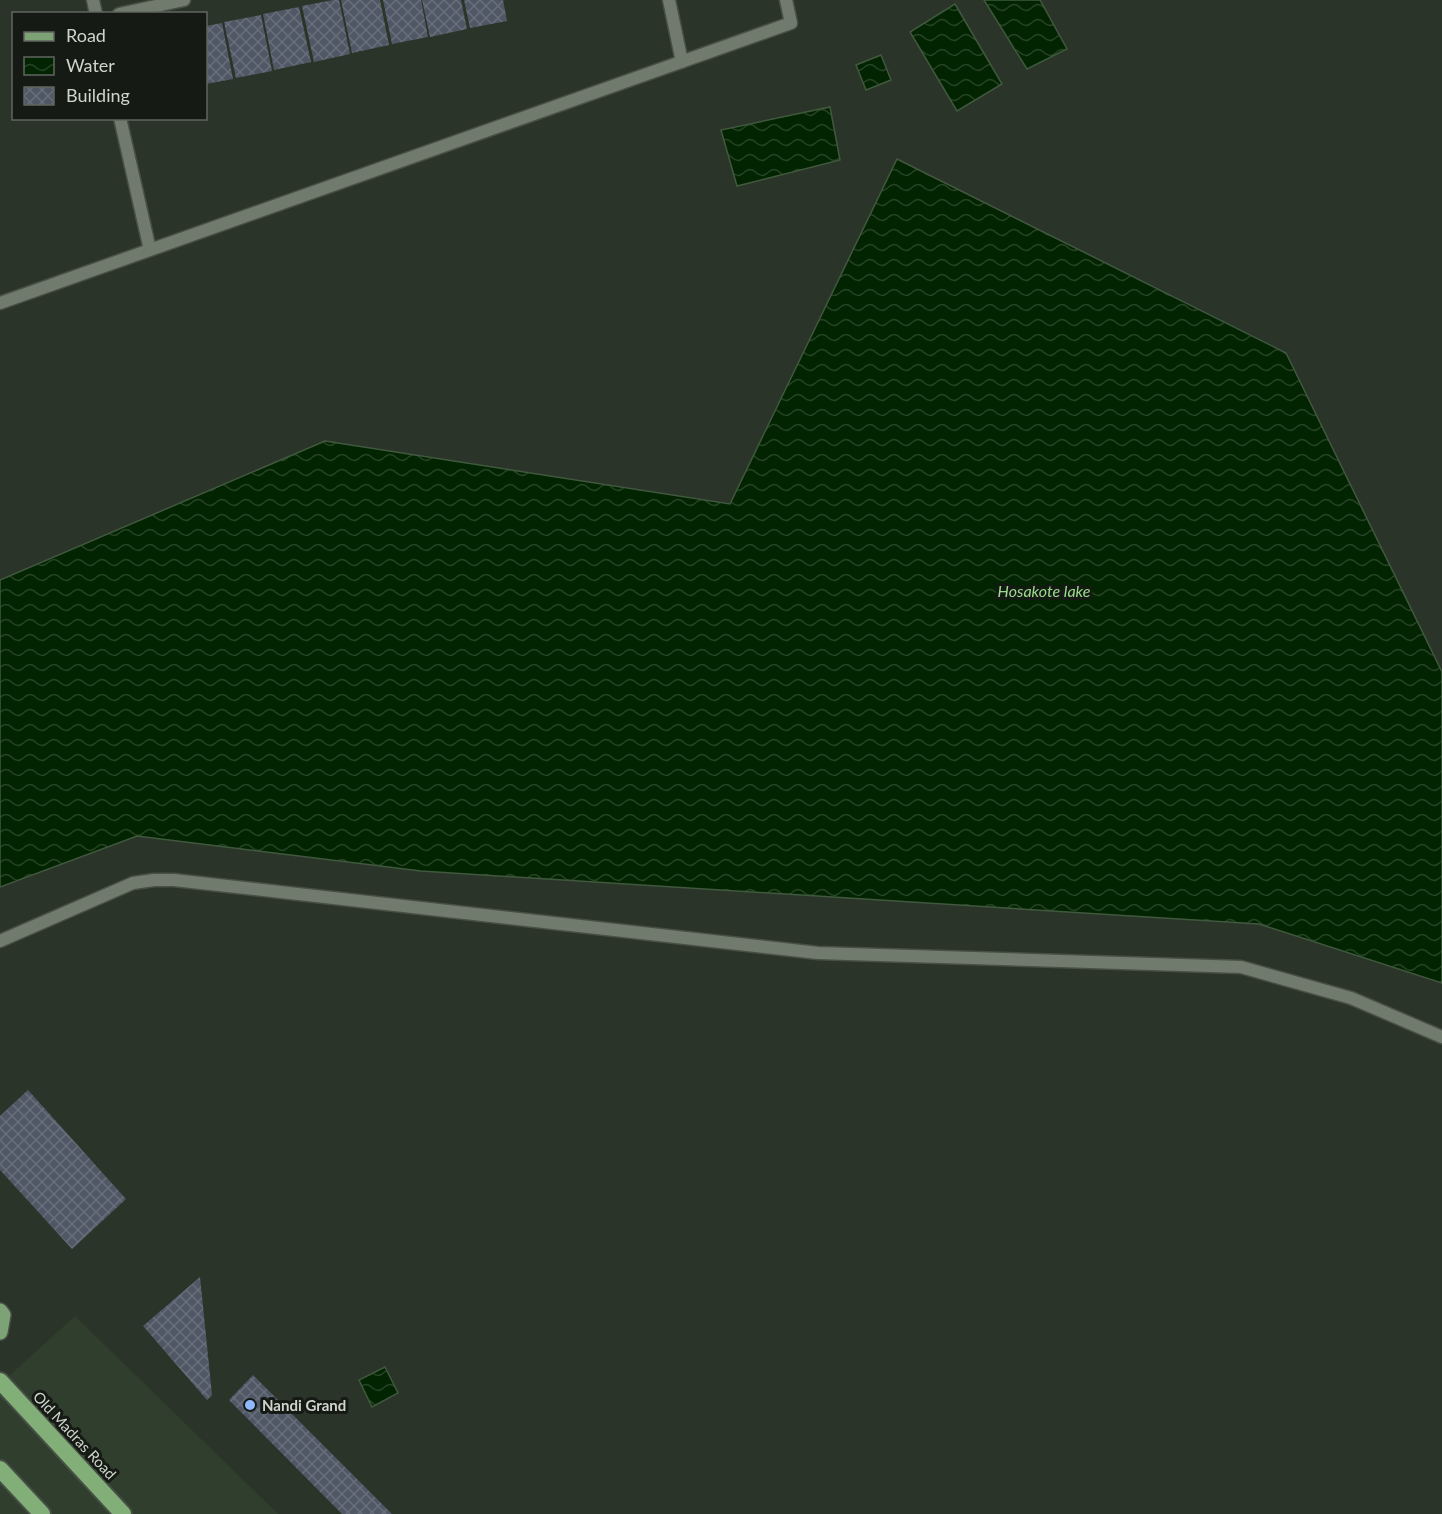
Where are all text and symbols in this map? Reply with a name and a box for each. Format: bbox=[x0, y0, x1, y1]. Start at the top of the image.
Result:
legend bbox=[12, 12, 207, 120]
text: Road bbox=[66, 24, 106, 46]
text: Water bbox=[66, 54, 115, 76]
text: Building bbox=[66, 84, 130, 106]
water label: Hosakote lake bbox=[998, 581, 1091, 600]
street label: Old Madras Road bbox=[30, 1387, 120, 1483]
place label: Nandi Grand bbox=[262, 1396, 346, 1414]
marker: Nandi Grand bbox=[243, 1398, 257, 1412]

